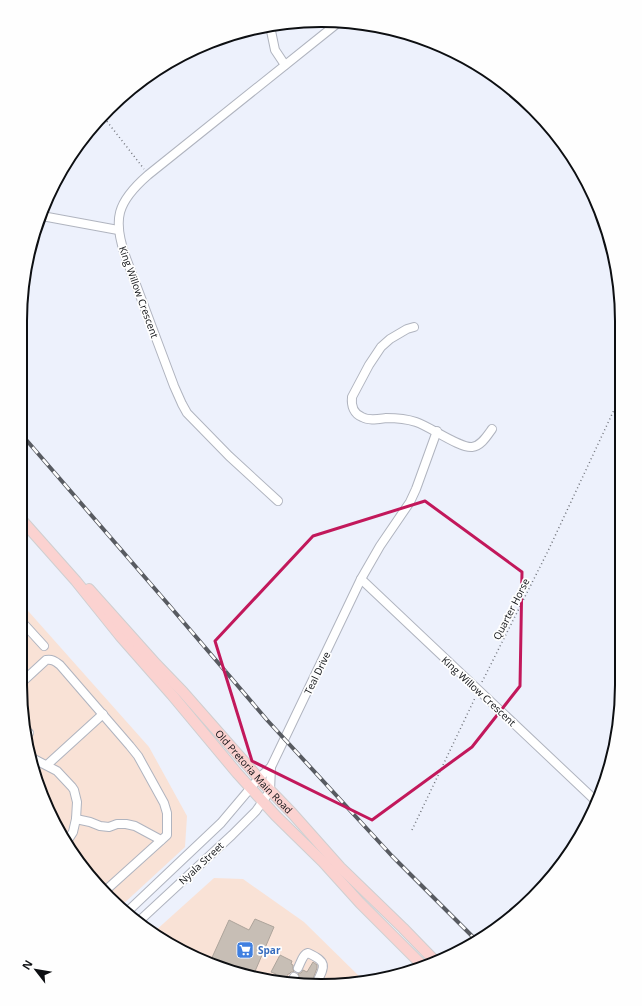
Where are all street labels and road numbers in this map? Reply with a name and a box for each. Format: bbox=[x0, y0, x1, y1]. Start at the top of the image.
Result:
street label: King Willow Crescent bbox=[116, 244, 162, 340]
street label: Quarter Horse bbox=[489, 576, 533, 642]
street label: Teal Drive bbox=[301, 649, 334, 697]
street label: King Willow Crescent bbox=[439, 653, 520, 729]
street label: Old Pretoria Main Road bbox=[212, 726, 296, 816]
street label: Nyala Street bbox=[175, 838, 227, 887]

